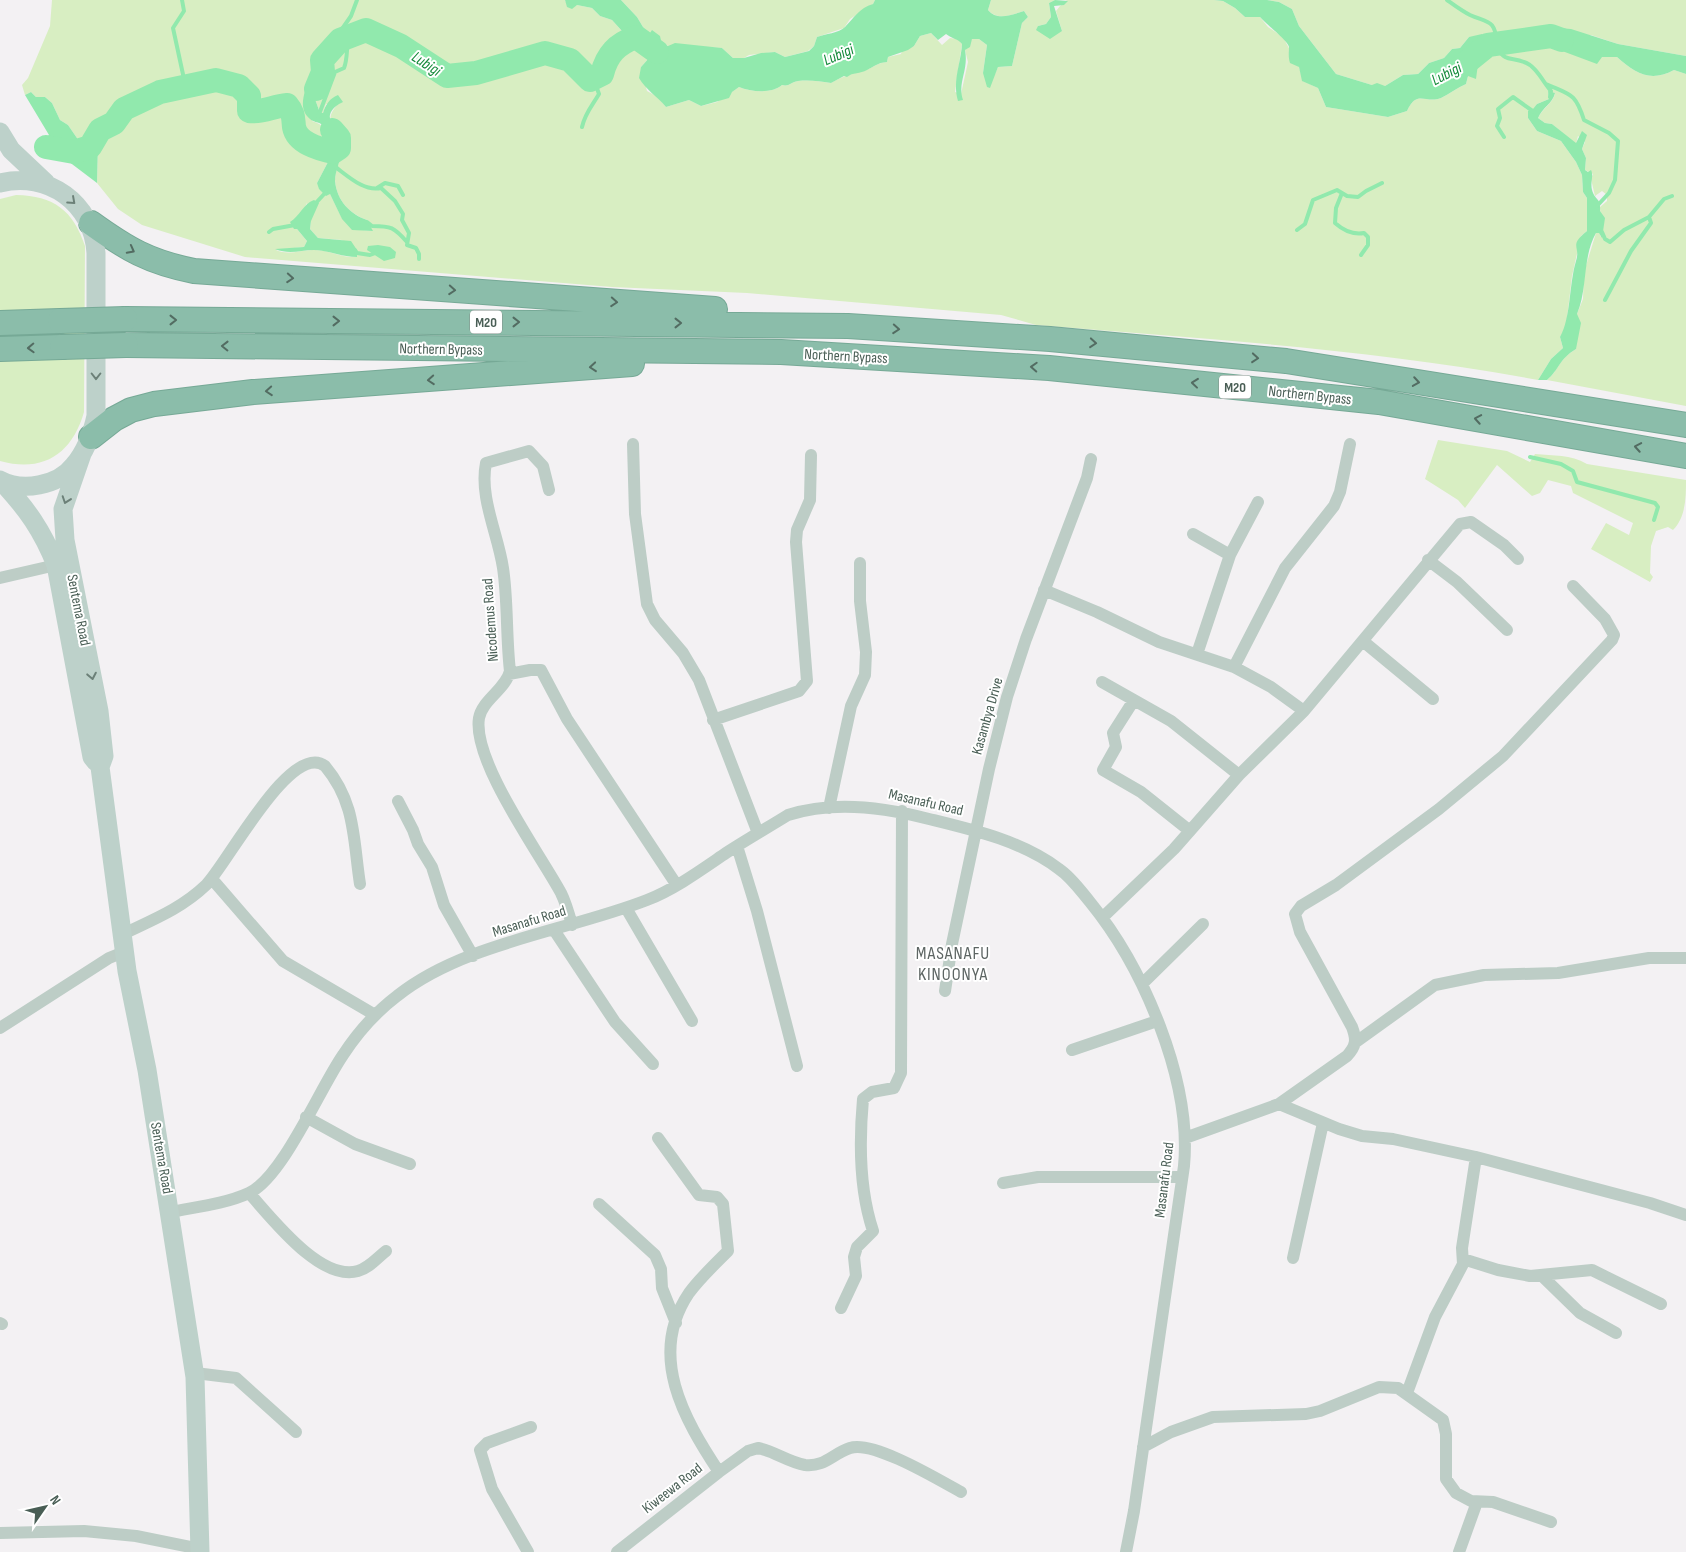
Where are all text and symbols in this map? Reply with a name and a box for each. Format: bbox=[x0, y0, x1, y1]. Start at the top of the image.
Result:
water label: Lubigi bbox=[821, 40, 858, 70]
water label: Lubigi bbox=[408, 48, 445, 81]
water label: Lubigi bbox=[1428, 58, 1466, 90]
one-way arrow bbox=[66, 196, 75, 205]
one-way arrow bbox=[126, 244, 135, 254]
one-way arrow bbox=[286, 272, 294, 283]
one-way arrow bbox=[448, 284, 456, 295]
one-way arrow bbox=[610, 296, 618, 307]
road number: M20 bbox=[470, 311, 502, 334]
one-way arrow bbox=[170, 314, 178, 325]
one-way arrow bbox=[332, 316, 340, 326]
one-way arrow bbox=[512, 317, 520, 327]
one-way arrow bbox=[675, 318, 683, 328]
one-way arrow bbox=[893, 323, 901, 334]
one-way arrow bbox=[1090, 337, 1098, 348]
street label: Northern Bypass bbox=[399, 339, 483, 360]
one-way arrow bbox=[220, 341, 228, 351]
one-way arrow bbox=[27, 342, 35, 353]
street label: Northern Bypass bbox=[804, 345, 888, 368]
one-way arrow bbox=[1252, 352, 1260, 363]
one-way arrow bbox=[1029, 361, 1037, 372]
one-way arrow bbox=[588, 362, 596, 373]
one-way arrow bbox=[91, 372, 101, 380]
one-way arrow bbox=[426, 374, 434, 385]
road number: M20 bbox=[1219, 376, 1251, 398]
one-way arrow bbox=[1412, 376, 1420, 386]
one-way arrow bbox=[1191, 378, 1199, 389]
street label: Northern Bypass bbox=[1267, 382, 1352, 409]
one-way arrow bbox=[264, 386, 272, 397]
one-way arrow bbox=[1474, 415, 1482, 425]
one-way arrow bbox=[1634, 443, 1642, 453]
one-way arrow bbox=[62, 495, 72, 503]
street label: Sentema Road bbox=[62, 573, 95, 647]
street label: Nicodemus Road bbox=[478, 578, 503, 662]
one-way arrow bbox=[86, 672, 97, 681]
street label: Kasambya Drive bbox=[967, 675, 1008, 757]
street label: Masanafu Road bbox=[887, 785, 965, 820]
street label: Masanafu Road bbox=[490, 901, 568, 942]
district label: MASANAFU KINOONYA bbox=[916, 943, 990, 985]
street label: Sentema Road bbox=[146, 1121, 177, 1195]
street label: Masanafu Road bbox=[1150, 1141, 1179, 1219]
street label: Kiweewa Road bbox=[638, 1459, 706, 1518]
north arrow bbox=[20, 1482, 70, 1532]
text: N bbox=[46, 1492, 65, 1508]

